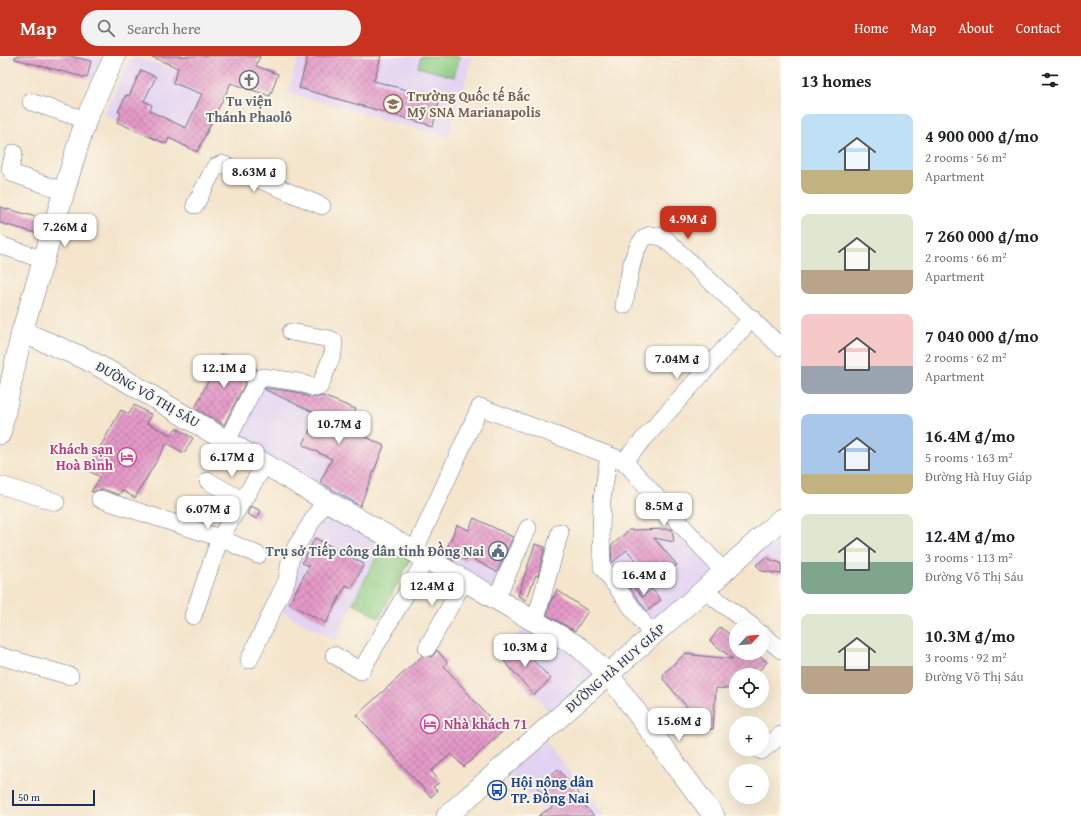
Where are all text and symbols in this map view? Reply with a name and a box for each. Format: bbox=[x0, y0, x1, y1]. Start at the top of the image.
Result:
search box bbox=[81, 10, 361, 46]
text: Map bbox=[20, 14, 57, 42]
icon: search bbox=[95, 17, 117, 39]
text: Search here bbox=[127, 18, 201, 39]
text: Home bbox=[854, 18, 889, 38]
text: Map bbox=[911, 18, 936, 38]
text: About bbox=[958, 18, 994, 38]
text: Contact bbox=[1016, 18, 1061, 38]
text: 13 homes bbox=[801, 68, 872, 93]
church icon: Tu viện Thánh Phaolô bbox=[238, 69, 260, 91]
icon: filters bbox=[1039, 69, 1061, 91]
place label: Trường Quốc tế Bắc Mỹ SNA Marianapolis bbox=[407, 86, 541, 122]
place label: Tu viện Thánh Phaolô bbox=[206, 91, 293, 127]
school or university icon: Trường Quốc tế Bắc Mỹ SNA Marianapolis bbox=[382, 93, 404, 115]
text: 4 900 000 ₫/mo bbox=[925, 123, 1038, 148]
icon: home bbox=[833, 130, 881, 178]
text: 2 rooms · 56 m² bbox=[925, 148, 1007, 167]
pin: 8.63M ₫ bbox=[217, 159, 291, 193]
text: 8.63M ₫ bbox=[232, 162, 276, 181]
text: Apartment bbox=[925, 167, 985, 186]
pin: 4.9M ₫ bbox=[655, 206, 721, 240]
text: 4.9M ₫ bbox=[669, 209, 707, 228]
pin: 7.26M ₫ bbox=[28, 214, 102, 248]
text: 7.26M ₫ bbox=[43, 217, 87, 236]
text: 7 260 000 ₫/mo bbox=[925, 223, 1038, 248]
icon: home bbox=[833, 230, 881, 278]
text: 2 rooms · 66 m² bbox=[925, 248, 1007, 267]
text: Apartment bbox=[925, 267, 985, 286]
text: 7 040 000 ₫/mo bbox=[925, 323, 1038, 348]
icon: home bbox=[833, 330, 881, 378]
pin: 7.04M ₫ bbox=[640, 346, 714, 380]
text: 2 rooms · 62 m² bbox=[925, 348, 1007, 367]
text: 7.04M ₫ bbox=[655, 349, 699, 368]
pin: 12.1M ₫ bbox=[187, 355, 261, 389]
street label: ĐƯỜNG VÕ THỊ SÁU bbox=[92, 356, 204, 432]
text: 12.1M ₫ bbox=[202, 358, 246, 377]
text: Apartment bbox=[925, 367, 985, 386]
pin: 10.7M ₫ bbox=[302, 411, 376, 445]
text: 10.7M ₫ bbox=[317, 414, 361, 433]
text: 16.4M ₫/mo bbox=[925, 423, 1015, 448]
icon: home bbox=[833, 430, 881, 478]
place label: Khách sạn Hoà Bình bbox=[50, 439, 114, 475]
pin: 6.17M ₫ bbox=[195, 444, 269, 478]
hotel icon: Khách sạn Hoà Bình bbox=[116, 446, 138, 468]
text: 6.17M ₫ bbox=[210, 447, 254, 466]
text: 5 rooms · 163 m² bbox=[925, 448, 1013, 467]
text: Đường Hà Huy Giáp bbox=[925, 467, 1032, 486]
pin: 8.5M ₫ bbox=[631, 493, 697, 527]
pin: 6.07M ₫ bbox=[171, 496, 245, 530]
text: 8.5M ₫ bbox=[645, 496, 683, 515]
text: 6.07M ₫ bbox=[186, 499, 230, 518]
text: 12.4M ₫/mo bbox=[925, 523, 1015, 548]
icon: home bbox=[833, 530, 881, 578]
public building icon: Trụ sở Tiếp công dân tỉnh Đồng Nai bbox=[487, 540, 509, 562]
place label: Trụ sở Tiếp công dân tỉnh Đồng Nai bbox=[265, 541, 485, 561]
text: 3 rooms · 113 m² bbox=[925, 548, 1013, 567]
pin: 16.4M ₫ bbox=[607, 562, 681, 596]
text: 16.4M ₫ bbox=[622, 565, 666, 584]
text: Đường Võ Thị Sáu bbox=[925, 567, 1024, 586]
pin: 12.4M ₫ bbox=[395, 573, 469, 607]
text: 12.4M ₫ bbox=[410, 576, 454, 595]
street label: ĐƯỜNG HÀ HUY GIÁP bbox=[561, 619, 669, 717]
north arrow bbox=[729, 620, 769, 660]
map controls bbox=[729, 620, 769, 804]
text: 10.3M ₫/mo bbox=[925, 623, 1015, 648]
icon: home bbox=[833, 630, 881, 678]
pin: 10.3M ₫ bbox=[488, 634, 562, 668]
text: 10.3M ₫ bbox=[503, 637, 547, 656]
text: 3 rooms · 92 m² bbox=[925, 648, 1007, 667]
text: Đường Võ Thị Sáu bbox=[925, 667, 1024, 686]
button: locate bbox=[729, 668, 769, 708]
pin: 15.6M ₫ bbox=[642, 708, 716, 742]
text: 15.6M ₫ bbox=[657, 711, 701, 730]
hotel icon: Nhà khách 71 bbox=[419, 713, 441, 735]
place label: Nhà khách 71 bbox=[444, 714, 527, 734]
button: + bbox=[729, 716, 769, 756]
button: − bbox=[729, 764, 769, 804]
place label: Hội nông dân TP. Đồng Nai bbox=[511, 772, 594, 808]
bus stop icon: Hội nông dân TP. Đồng Nai bbox=[486, 779, 508, 801]
scale bar bbox=[12, 788, 95, 807]
text: 50 m bbox=[18, 789, 40, 805]

